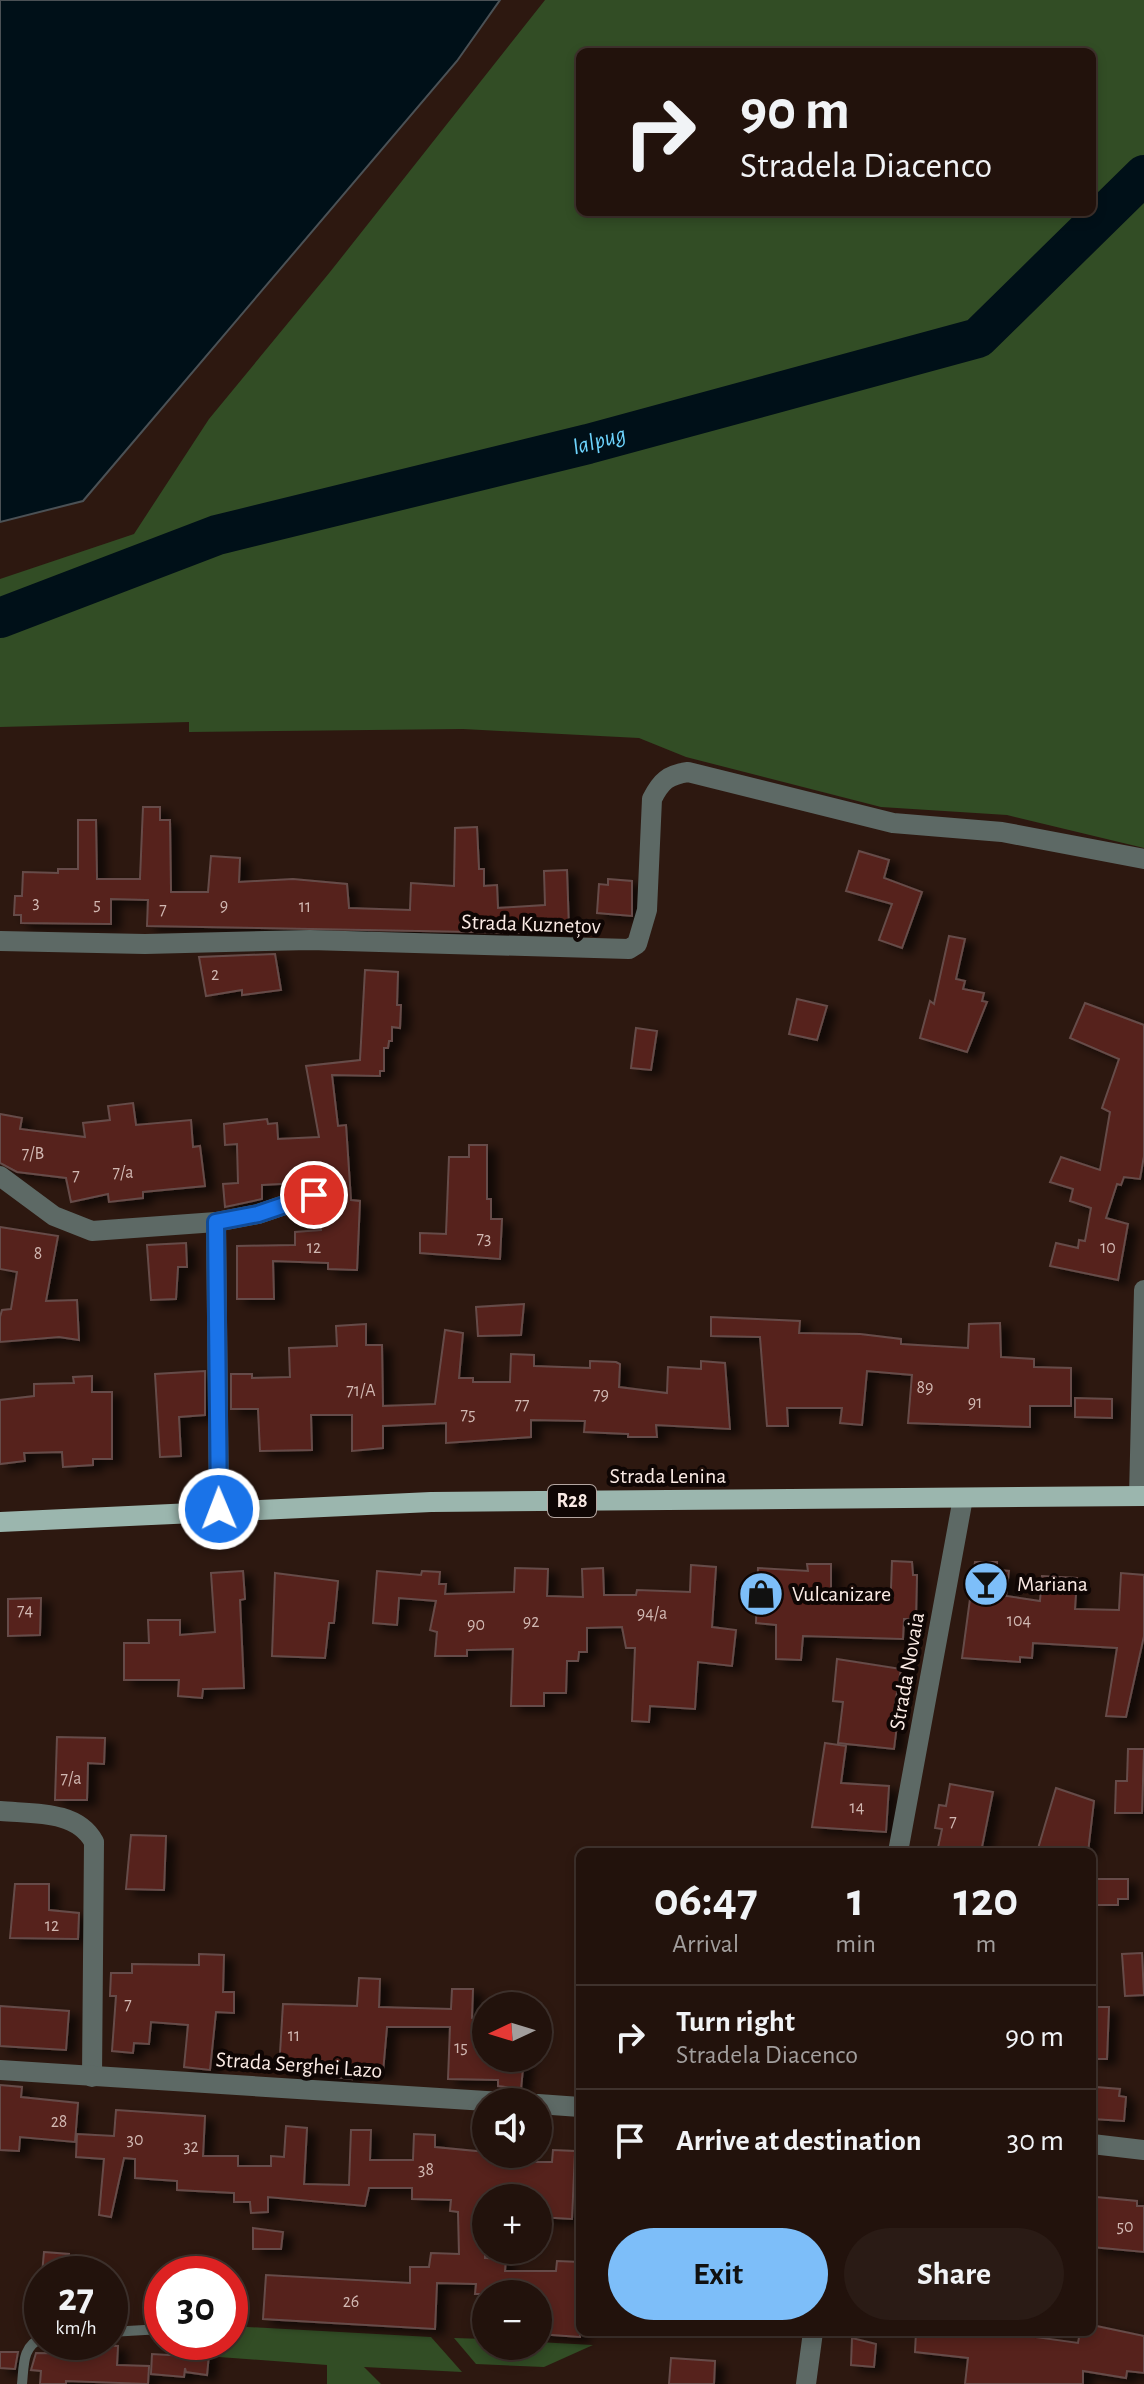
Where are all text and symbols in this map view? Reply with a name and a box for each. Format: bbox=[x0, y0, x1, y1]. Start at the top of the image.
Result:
icon: right bbox=[608, 80, 712, 184]
text: 90 m bbox=[740, 83, 850, 139]
text: Stradela Diacenco bbox=[740, 148, 992, 184]
water label: Ialpug bbox=[570, 422, 629, 459]
house number: 3 bbox=[32, 894, 40, 912]
house number: 5 bbox=[93, 896, 101, 914]
house number: 9 bbox=[220, 897, 228, 915]
house number: 11 bbox=[299, 898, 311, 916]
house number: 7 bbox=[159, 901, 167, 919]
street label: Strada Kuznețov bbox=[461, 911, 602, 939]
house number: 2 bbox=[211, 966, 219, 984]
house number: 7/B bbox=[22, 1145, 44, 1163]
pin bbox=[280, 1161, 348, 1229]
house number: 7/a bbox=[113, 1164, 134, 1182]
house number: 7 bbox=[72, 1167, 80, 1185]
icon: arrive bbox=[292, 1173, 336, 1217]
house number: 73 bbox=[477, 1230, 491, 1248]
house number: 12 bbox=[307, 1239, 321, 1257]
house number: 10 bbox=[1100, 1239, 1116, 1257]
house number: 8 bbox=[34, 1245, 42, 1263]
house number: 89 bbox=[917, 1379, 934, 1397]
house number: 71/A bbox=[346, 1382, 376, 1400]
house number: 79 bbox=[593, 1386, 609, 1404]
house number: 91 bbox=[968, 1394, 982, 1412]
house number: 77 bbox=[514, 1396, 530, 1414]
house number: 75 bbox=[460, 1406, 476, 1424]
street label: Strada Lenina bbox=[610, 1465, 726, 1487]
position arrow bbox=[177, 1467, 261, 1551]
road number: R28 bbox=[548, 1485, 596, 1517]
bar icon: Mariana bbox=[962, 1560, 1010, 1608]
shop icon: Vulcanizare bbox=[737, 1570, 785, 1618]
place label: Mariana bbox=[1017, 1573, 1088, 1595]
place label: Vulcanizare bbox=[792, 1583, 891, 1605]
house number: 74 bbox=[17, 1602, 33, 1620]
house number: 94/a bbox=[637, 1605, 667, 1623]
street label: Strada Novaia bbox=[886, 1610, 928, 1732]
house number: 104 bbox=[1007, 1612, 1032, 1630]
house number: 92 bbox=[523, 1613, 539, 1631]
house number: 90 bbox=[467, 1616, 485, 1634]
house number: 7/a bbox=[61, 1770, 82, 1788]
house number: 14 bbox=[850, 1799, 865, 1817]
house number: 7 bbox=[949, 1813, 957, 1831]
text: 06:47 bbox=[654, 1877, 758, 1925]
text: 1 bbox=[847, 1877, 864, 1925]
text: 120 bbox=[953, 1877, 1018, 1925]
house number: 12 bbox=[45, 1917, 59, 1935]
text: Arrival bbox=[672, 1931, 739, 1957]
text: min bbox=[835, 1931, 876, 1957]
text: m bbox=[976, 1931, 996, 1957]
north arrow bbox=[472, 1992, 552, 2072]
map controls bbox=[472, 1992, 552, 2360]
house number: 7 bbox=[124, 1996, 132, 2014]
text: Turn right bbox=[676, 2007, 795, 2037]
icon: right bbox=[608, 2015, 652, 2059]
text: 90 m bbox=[1005, 2022, 1064, 2052]
house number: 11 bbox=[288, 2027, 300, 2045]
house number: 15 bbox=[454, 2039, 468, 2057]
text: Stradela Diacenco bbox=[676, 2042, 858, 2068]
street label: Strada Serghei Lazo bbox=[215, 2048, 383, 2082]
button: sound bbox=[472, 2088, 552, 2168]
house number: 28 bbox=[51, 2113, 67, 2131]
icon: arrive bbox=[608, 2119, 652, 2163]
text: Arrive at destination bbox=[676, 2126, 922, 2156]
text: 30 m bbox=[1007, 2126, 1064, 2156]
house number: 30 bbox=[127, 2131, 143, 2149]
house number: 32 bbox=[183, 2138, 199, 2156]
house number: 38 bbox=[418, 2161, 434, 2179]
button: + bbox=[472, 2184, 552, 2264]
house number: 50 bbox=[1116, 2218, 1134, 2236]
button: Exit bbox=[608, 2228, 828, 2320]
button: Share bbox=[844, 2228, 1064, 2320]
speed limit sign: 30 bbox=[144, 2256, 248, 2360]
text: 27 bbox=[58, 2278, 94, 2318]
button: − bbox=[472, 2280, 552, 2360]
house number: 26 bbox=[343, 2293, 359, 2311]
text: km/h bbox=[55, 2318, 97, 2338]

